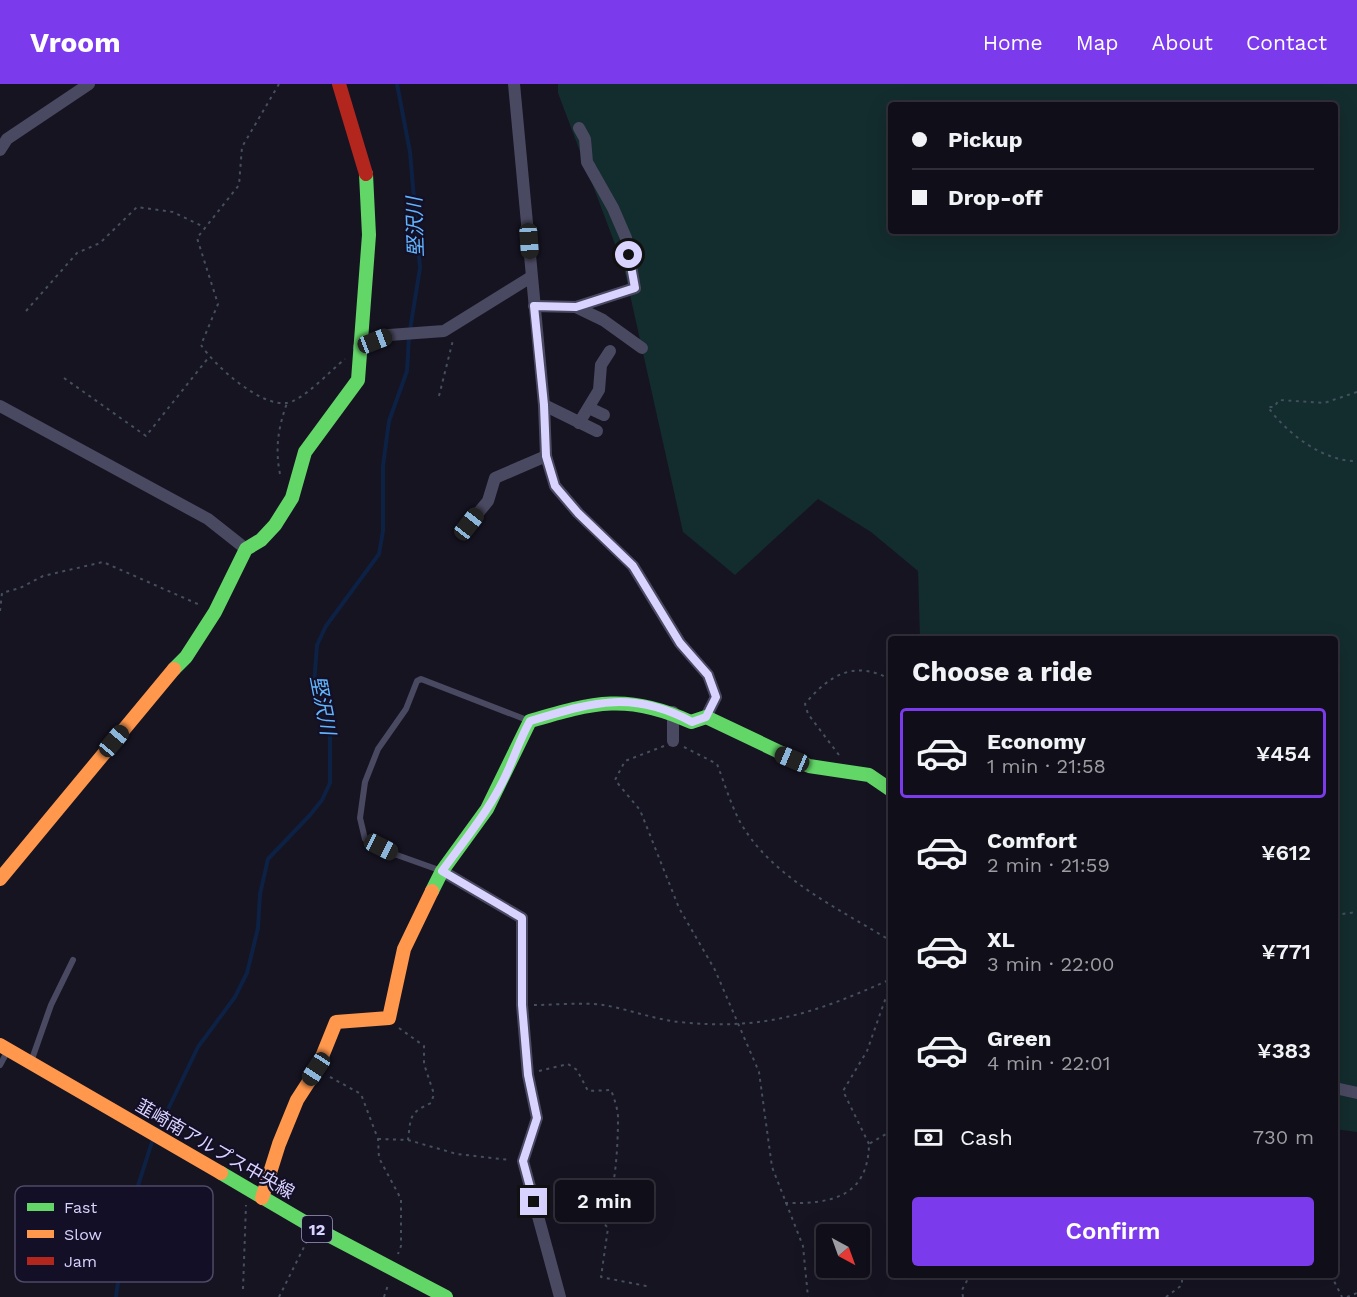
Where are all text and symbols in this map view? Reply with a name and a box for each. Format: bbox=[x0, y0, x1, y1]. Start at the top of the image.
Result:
text: Vroom bbox=[30, 26, 121, 59]
text: Home bbox=[983, 30, 1043, 55]
text: Map bbox=[1076, 30, 1119, 55]
text: About bbox=[1152, 30, 1213, 55]
text: Contact bbox=[1246, 30, 1327, 55]
text: Pickup bbox=[948, 127, 1023, 152]
text: Drop-off bbox=[948, 185, 1043, 210]
water label: 堅沢川 bbox=[402, 195, 428, 257]
car bbox=[519, 222, 539, 260]
route start bbox=[615, 241, 642, 268]
car bbox=[355, 326, 395, 356]
car bbox=[451, 504, 487, 544]
text: Choose a ride bbox=[912, 656, 1092, 688]
water label: 堅沢川 bbox=[305, 673, 341, 739]
car bbox=[96, 721, 132, 761]
icon: car bbox=[915, 726, 969, 780]
text: Economy bbox=[987, 729, 1086, 754]
text: ¥454 bbox=[1256, 741, 1311, 766]
car bbox=[772, 744, 812, 774]
text: 1 min · 21:58 bbox=[987, 754, 1106, 778]
icon: car bbox=[915, 825, 969, 879]
text: Comfort bbox=[987, 828, 1077, 853]
car bbox=[361, 831, 401, 863]
text: ¥612 bbox=[1261, 840, 1311, 865]
text: 2 min · 21:59 bbox=[987, 853, 1110, 877]
icon: car bbox=[915, 924, 969, 978]
text: XL bbox=[987, 927, 1015, 952]
text: ¥771 bbox=[1262, 939, 1311, 964]
text: 3 min · 22:00 bbox=[987, 952, 1115, 976]
icon: car bbox=[915, 1023, 969, 1077]
text: Green bbox=[987, 1026, 1051, 1051]
text: ¥383 bbox=[1257, 1038, 1311, 1063]
car bbox=[299, 1049, 333, 1089]
text: 4 min · 22:01 bbox=[987, 1051, 1110, 1075]
street label: 韮崎南アルプス中央線 bbox=[132, 1095, 298, 1203]
icon: cash bbox=[912, 1121, 945, 1154]
text: Cash bbox=[960, 1125, 1013, 1150]
text: 730 m bbox=[1253, 1125, 1314, 1149]
callout: 2 min bbox=[555, 1181, 654, 1223]
legend bbox=[15, 1186, 213, 1282]
route end bbox=[520, 1188, 547, 1215]
text: 2 min bbox=[577, 1189, 632, 1213]
button: Confirm bbox=[912, 1197, 1314, 1266]
text: Fast bbox=[64, 1198, 97, 1217]
road number: 12 bbox=[302, 1216, 332, 1242]
north arrow bbox=[816, 1224, 870, 1278]
map controls bbox=[816, 1224, 870, 1278]
text: Slow bbox=[64, 1225, 102, 1244]
text: Jam bbox=[64, 1252, 97, 1271]

